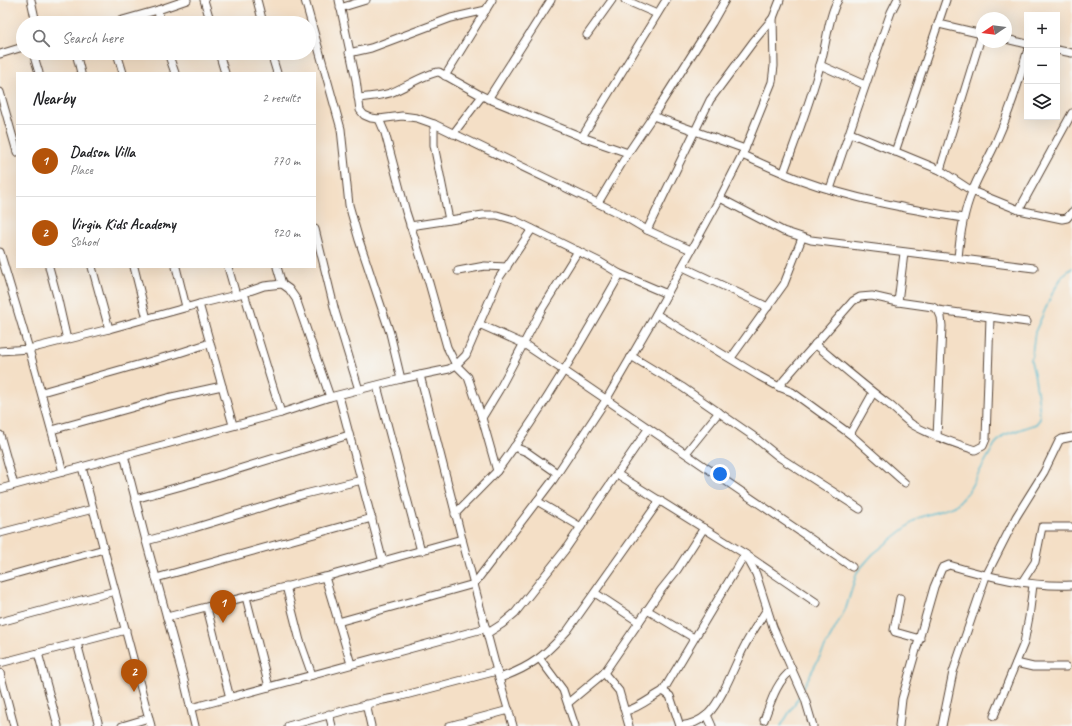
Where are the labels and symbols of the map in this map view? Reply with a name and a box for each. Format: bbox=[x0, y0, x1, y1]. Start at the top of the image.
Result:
north arrow bbox=[976, 12, 1012, 48]
your location bbox=[710, 464, 730, 484]
pin: 1 bbox=[210, 590, 236, 623]
pin: 2 bbox=[121, 659, 147, 692]

